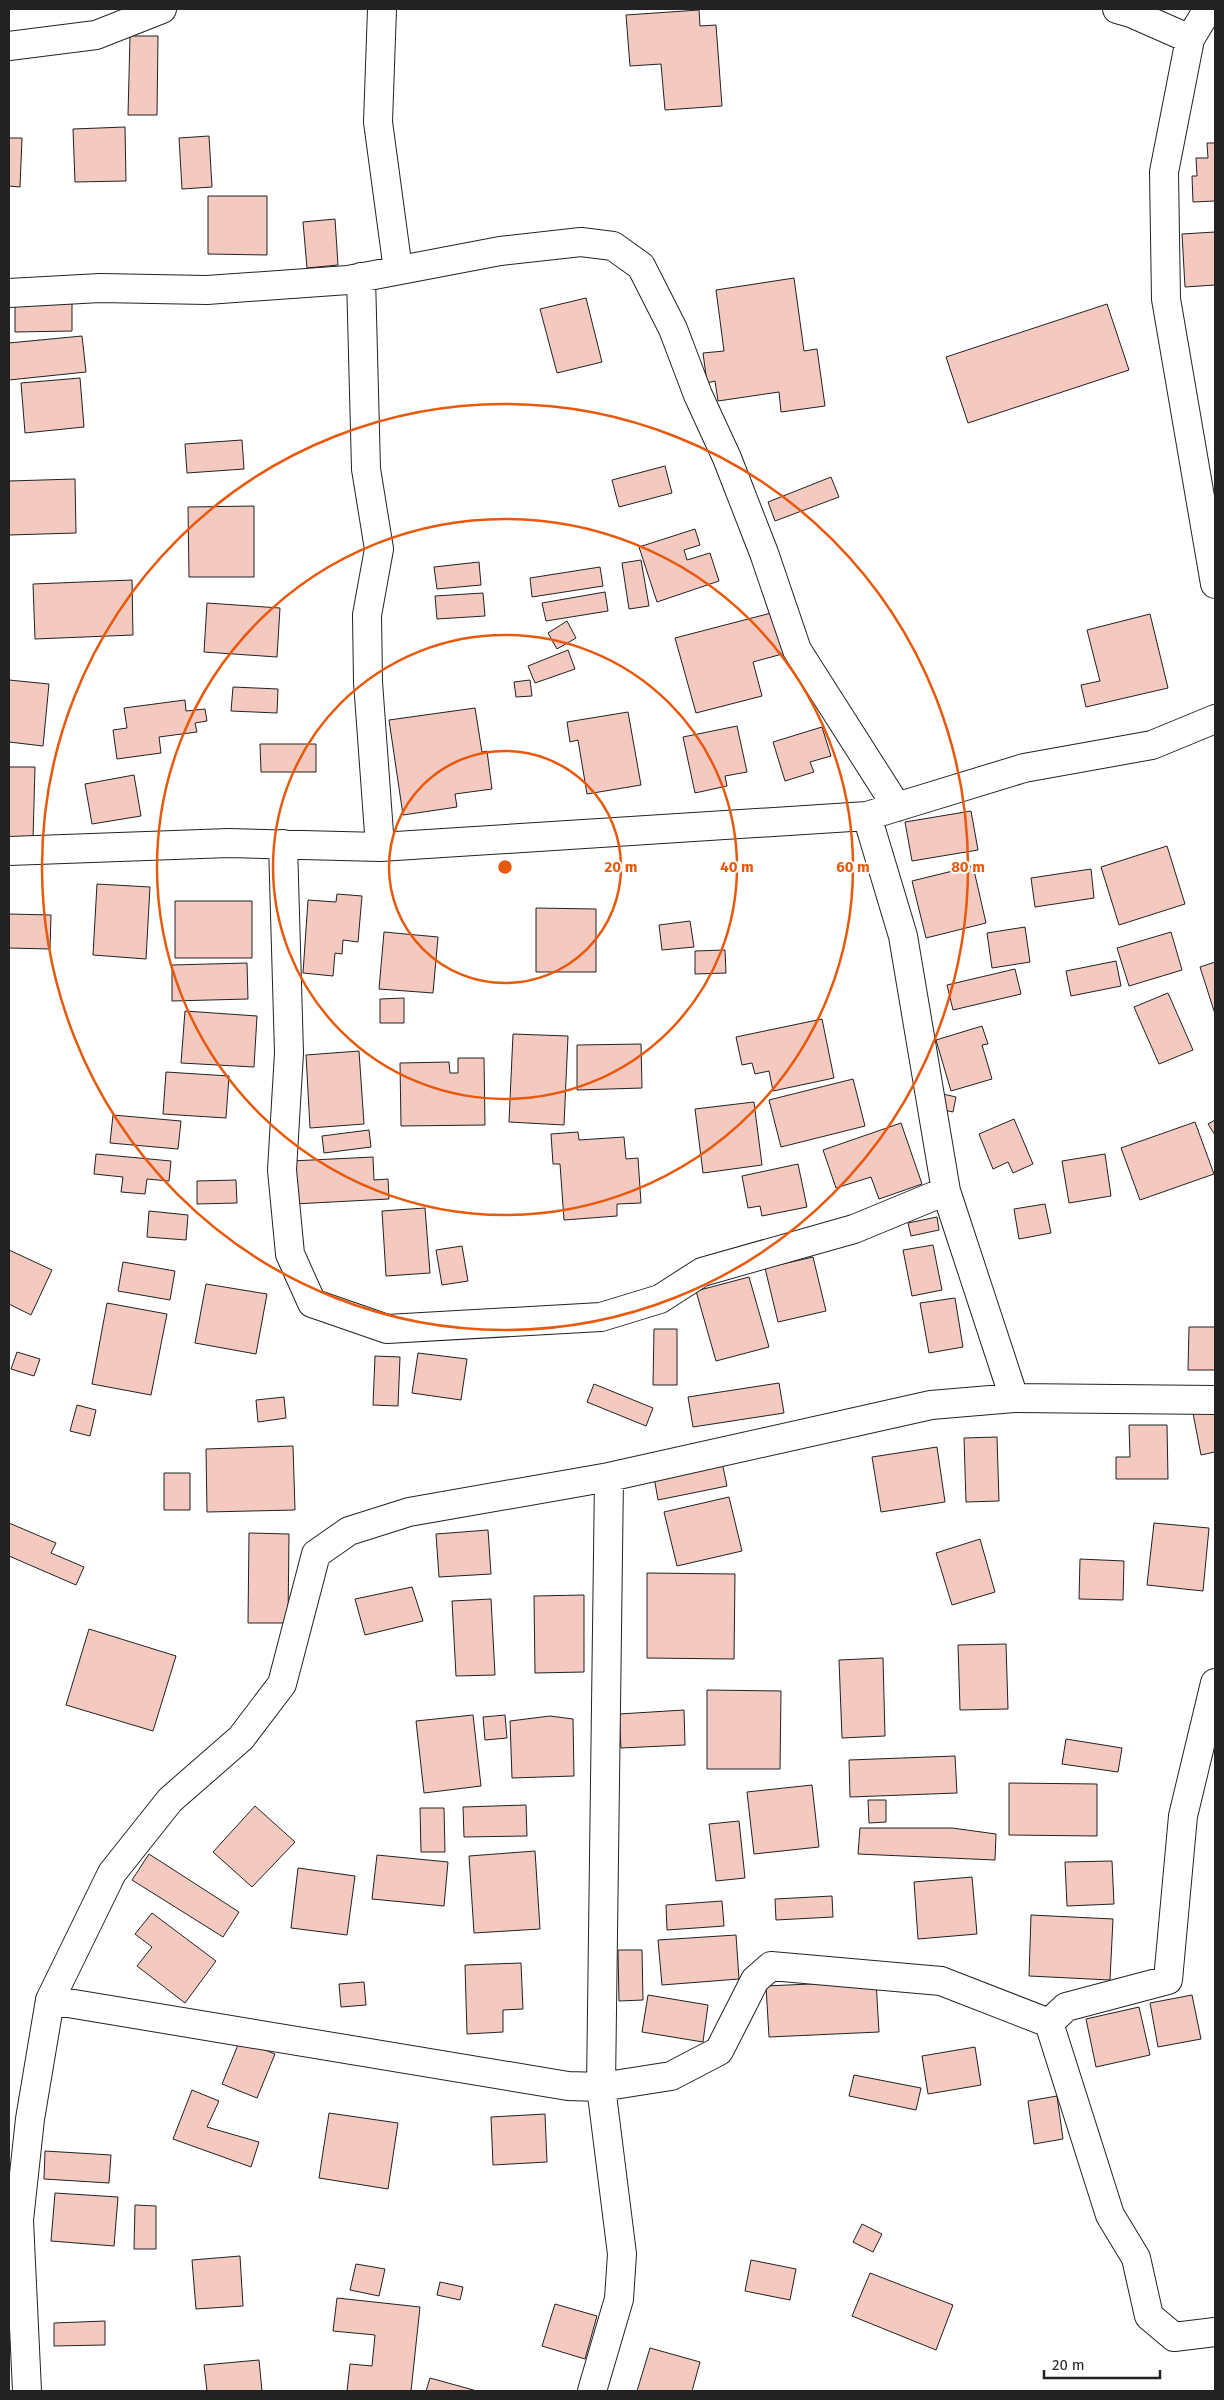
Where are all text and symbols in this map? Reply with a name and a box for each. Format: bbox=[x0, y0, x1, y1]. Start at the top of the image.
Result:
centre of rings bbox=[496, 858, 514, 876]
text: 20 m bbox=[605, 858, 637, 876]
text: 40 m bbox=[720, 858, 754, 876]
text: 60 m bbox=[836, 858, 870, 876]
text: 80 m bbox=[951, 858, 985, 876]
scale bar bbox=[1044, 2348, 1160, 2380]
text: 20 m bbox=[1052, 2356, 1085, 2374]

